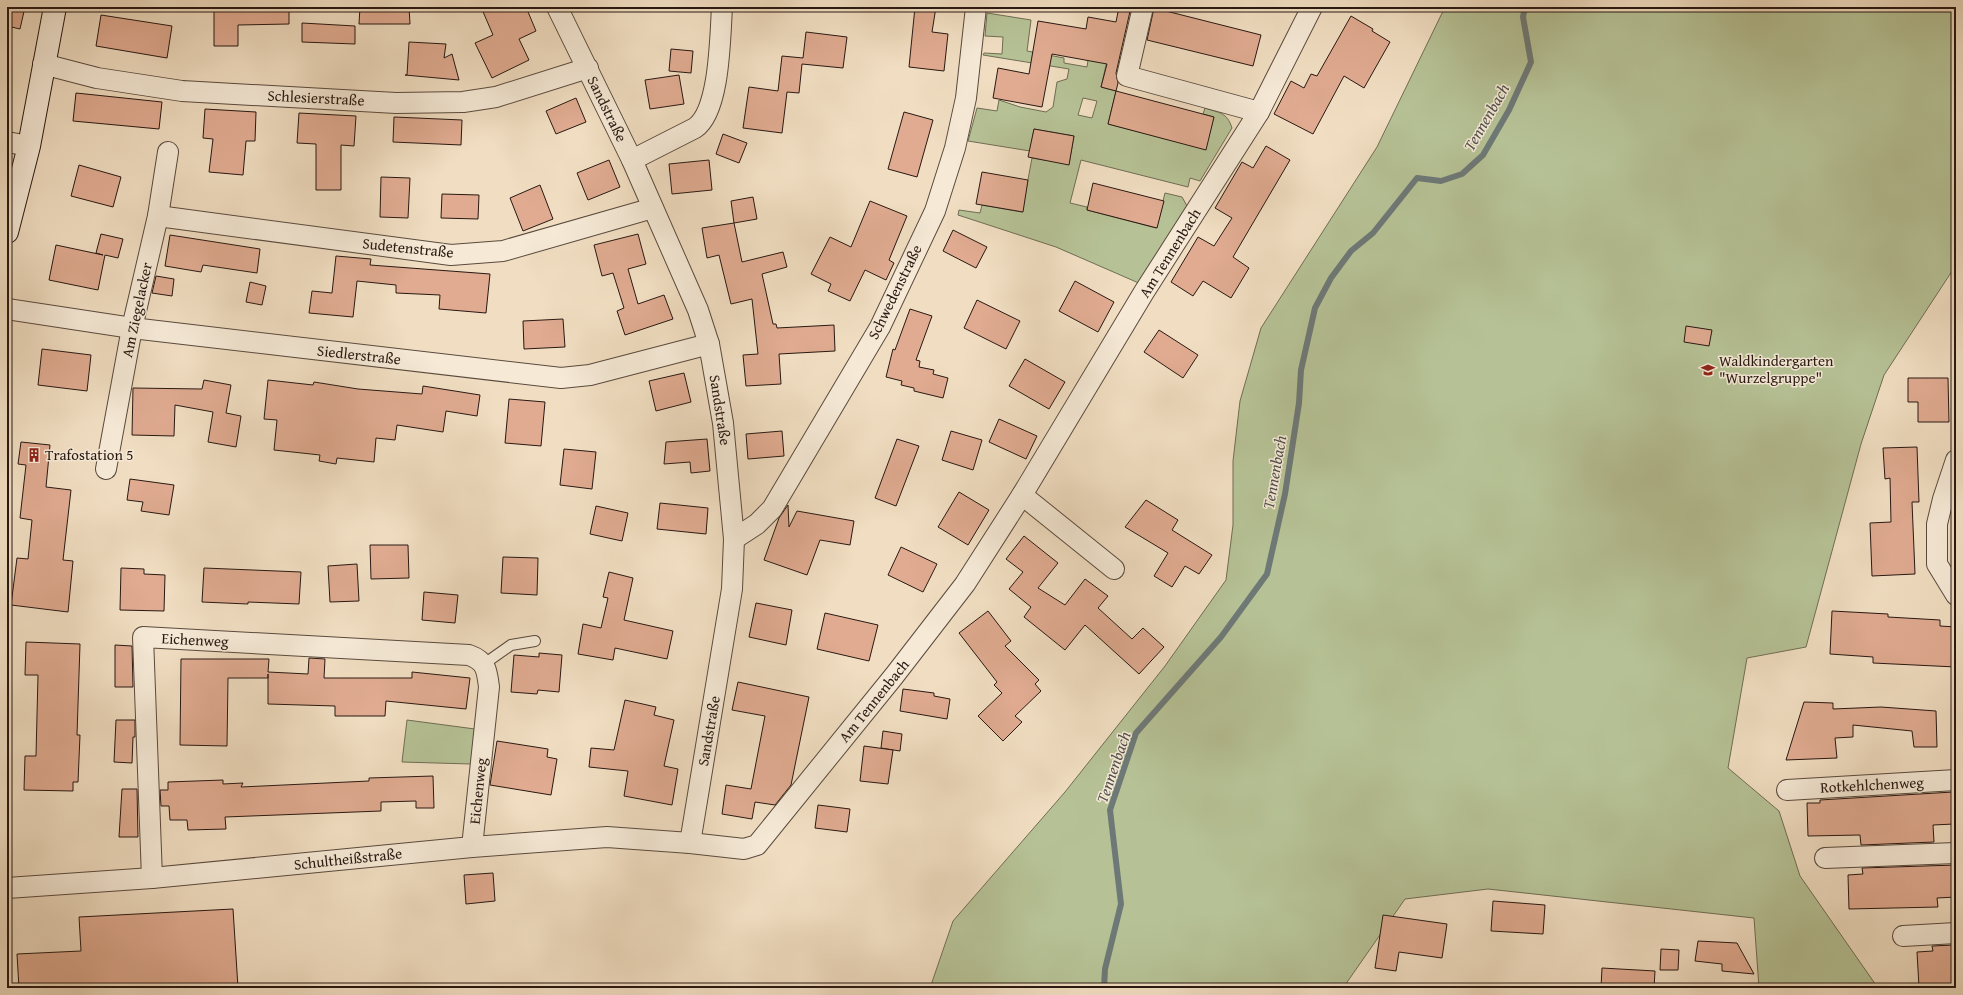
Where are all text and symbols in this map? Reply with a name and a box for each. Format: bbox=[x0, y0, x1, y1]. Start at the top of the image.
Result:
street label: Sandstraße bbox=[582, 72, 632, 145]
water label: Tennenbach bbox=[1457, 79, 1515, 155]
street label: Schlesierstraße bbox=[267, 84, 365, 111]
street label: Am Tennenbach bbox=[1134, 204, 1206, 301]
street label: Sudetenstraße bbox=[361, 232, 455, 263]
street label: Schwedenstraße bbox=[862, 241, 927, 343]
street label: Am Ziegelacker bbox=[116, 260, 157, 359]
street label: Siedlerstraße bbox=[316, 340, 402, 369]
place label: Waldkindergarten "Wurzelgruppe" bbox=[1719, 350, 1834, 388]
school or university icon: Waldkindergarten "Wurzelgruppe" bbox=[1700, 362, 1716, 378]
street label: Sandstraße bbox=[705, 373, 736, 447]
water label: Tennenbach bbox=[1256, 433, 1292, 511]
place label: Trafostation 5 bbox=[45, 444, 133, 465]
building icon: Trafostation 5 bbox=[26, 447, 42, 463]
street label: Eichenweg bbox=[161, 627, 230, 652]
street label: Am Tennenbach bbox=[834, 654, 914, 747]
street label: Sandstraße bbox=[692, 694, 725, 768]
water label: Tennenbach bbox=[1090, 728, 1136, 806]
street label: Eichenweg bbox=[464, 756, 492, 825]
street label: Rotkehlchenweg bbox=[1820, 771, 1925, 798]
street label: Schultheißstraße bbox=[293, 842, 403, 875]

